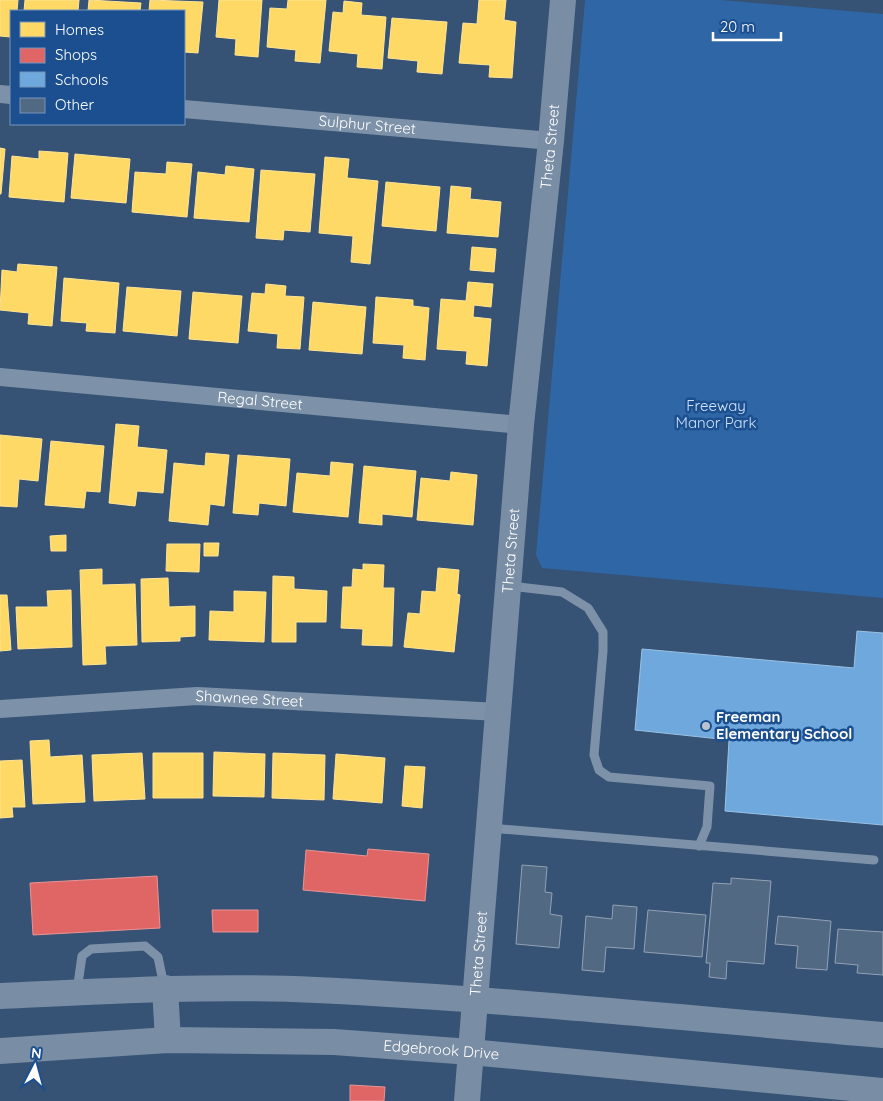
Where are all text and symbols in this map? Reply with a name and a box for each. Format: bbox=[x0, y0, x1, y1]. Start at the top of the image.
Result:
legend bbox=[10, 10, 185, 125]
scale bar bbox=[713, 10, 780, 42]
text: 20 m bbox=[720, 17, 755, 36]
text: Homes bbox=[55, 20, 104, 39]
text: Shops bbox=[55, 45, 97, 64]
text: Schools bbox=[55, 70, 108, 89]
text: Other bbox=[55, 95, 95, 114]
street label: Theta Street bbox=[536, 103, 563, 190]
street label: Sulphur Street bbox=[318, 111, 417, 138]
street label: Regal Street bbox=[217, 387, 303, 414]
park label: Freeway Manor Park bbox=[676, 396, 756, 432]
street label: Theta Street bbox=[498, 507, 523, 594]
street label: Shawnee Street bbox=[195, 686, 304, 711]
place label: Freeman Elementary School bbox=[716, 707, 852, 743]
marker: Freeman Elementary School bbox=[700, 720, 712, 732]
street label: Theta Street bbox=[465, 910, 491, 997]
street label: Edgebrook Drive bbox=[383, 1036, 500, 1064]
north arrow bbox=[10, 1041, 60, 1091]
text: N bbox=[30, 1044, 42, 1063]

